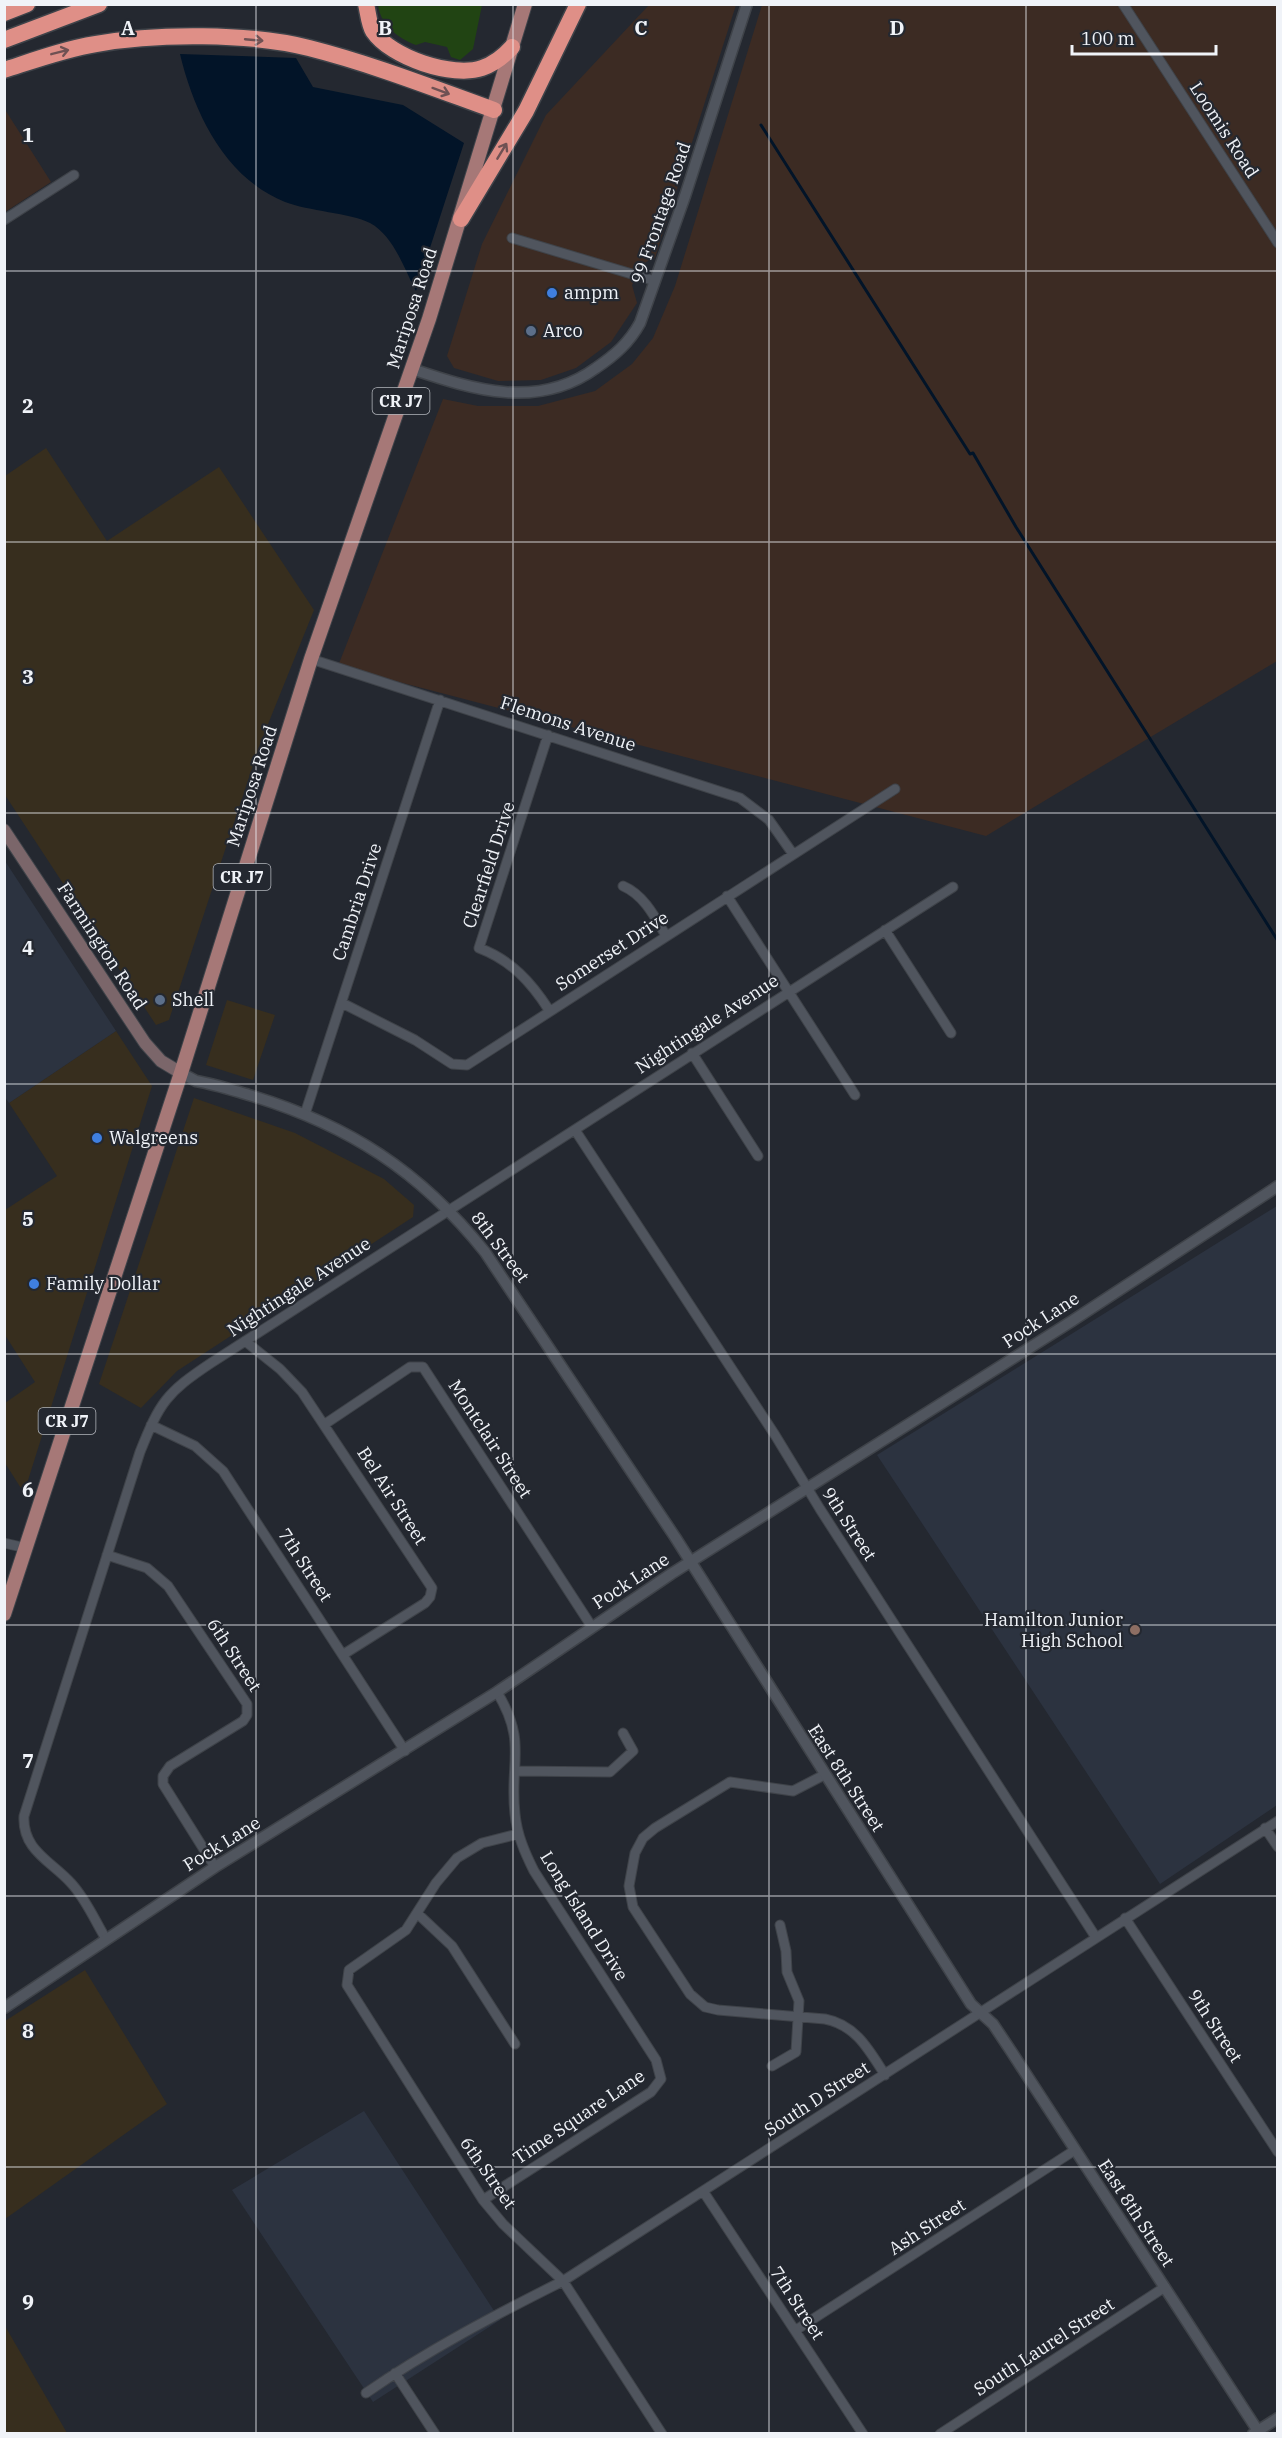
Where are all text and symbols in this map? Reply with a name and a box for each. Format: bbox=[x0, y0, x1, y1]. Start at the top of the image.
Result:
text: A bbox=[121, 14, 135, 41]
text: B bbox=[378, 14, 392, 41]
text: C bbox=[634, 14, 648, 41]
text: D bbox=[889, 14, 905, 41]
scale bar bbox=[1072, 18, 1216, 56]
text: 100 m bbox=[1081, 27, 1135, 50]
one-way arrow bbox=[243, 35, 263, 46]
one-way arrow bbox=[50, 46, 69, 58]
street label: Loomis Road bbox=[1185, 77, 1264, 182]
one-way arrow bbox=[432, 86, 450, 97]
text: 1 bbox=[22, 121, 34, 148]
street label: 99 Frontage Road bbox=[625, 139, 696, 287]
one-way arrow bbox=[496, 143, 508, 160]
street label: Mariposa Road bbox=[381, 244, 442, 371]
place label: ampm bbox=[564, 281, 619, 304]
marker: ampm bbox=[545, 286, 559, 300]
place label: Arco bbox=[543, 319, 583, 342]
marker: Arco bbox=[524, 324, 538, 338]
road number: CR J7 bbox=[372, 388, 430, 414]
text: 2 bbox=[22, 392, 34, 419]
text: 3 bbox=[22, 663, 34, 690]
street label: Flemons Avenue bbox=[497, 691, 639, 756]
street label: Mariposa Road bbox=[221, 722, 282, 849]
street label: Clearfield Drive bbox=[457, 799, 520, 931]
street label: Cambria Drive bbox=[327, 840, 386, 964]
road number: CR J7 bbox=[214, 864, 270, 890]
street label: Farmington Road bbox=[53, 878, 152, 1014]
street label: Somerset Drive bbox=[551, 906, 672, 996]
text: 4 bbox=[22, 934, 34, 961]
street label: Nightingale Avenue bbox=[631, 969, 783, 1079]
place label: Shell bbox=[172, 988, 214, 1011]
marker: Shell bbox=[153, 993, 167, 1007]
place label: Walgreens bbox=[109, 1126, 198, 1149]
marker: Walgreens bbox=[90, 1131, 104, 1145]
text: 5 bbox=[22, 1205, 34, 1232]
street label: 8th Street bbox=[466, 1207, 535, 1287]
street label: Nightingale Avenue bbox=[223, 1232, 375, 1342]
place label: Family Dollar bbox=[46, 1272, 160, 1295]
marker: Family Dollar bbox=[27, 1277, 41, 1291]
street label: Pock Lane bbox=[998, 1286, 1083, 1353]
street label: Montclair Street bbox=[444, 1375, 537, 1502]
road number: CR J7 bbox=[38, 1408, 96, 1434]
street label: Bel Air Street bbox=[352, 1442, 433, 1549]
text: 6 bbox=[22, 1476, 34, 1503]
street label: 9th Street bbox=[817, 1483, 882, 1565]
street label: 7th Street bbox=[273, 1524, 338, 1606]
street label: Pock Lane bbox=[588, 1547, 673, 1614]
place label: Hamilton Junior High School bbox=[984, 1608, 1123, 1652]
street label: 6th Street bbox=[202, 1614, 267, 1696]
marker: Hamilton Junior High School bbox=[1128, 1623, 1142, 1637]
street label: East 8th Street bbox=[803, 1720, 890, 1836]
text: 7 bbox=[22, 1747, 34, 1774]
street label: Pock Lane bbox=[179, 1811, 265, 1876]
street label: Long Island Drive bbox=[535, 1847, 634, 1985]
street label: 9th Street bbox=[1183, 1985, 1248, 2067]
text: 8 bbox=[22, 2017, 34, 2044]
street label: South D Street bbox=[760, 2056, 874, 2141]
street label: Time Square Lane bbox=[508, 2064, 649, 2169]
street label: 6th Street bbox=[455, 2132, 522, 2213]
street label: East 8th Street bbox=[1093, 2155, 1180, 2271]
street label: Ash Street bbox=[884, 2193, 970, 2260]
street label: 7th Street bbox=[765, 2262, 830, 2344]
text: 9 bbox=[22, 2288, 34, 2315]
street label: South Laurel Street bbox=[969, 2293, 1118, 2401]

